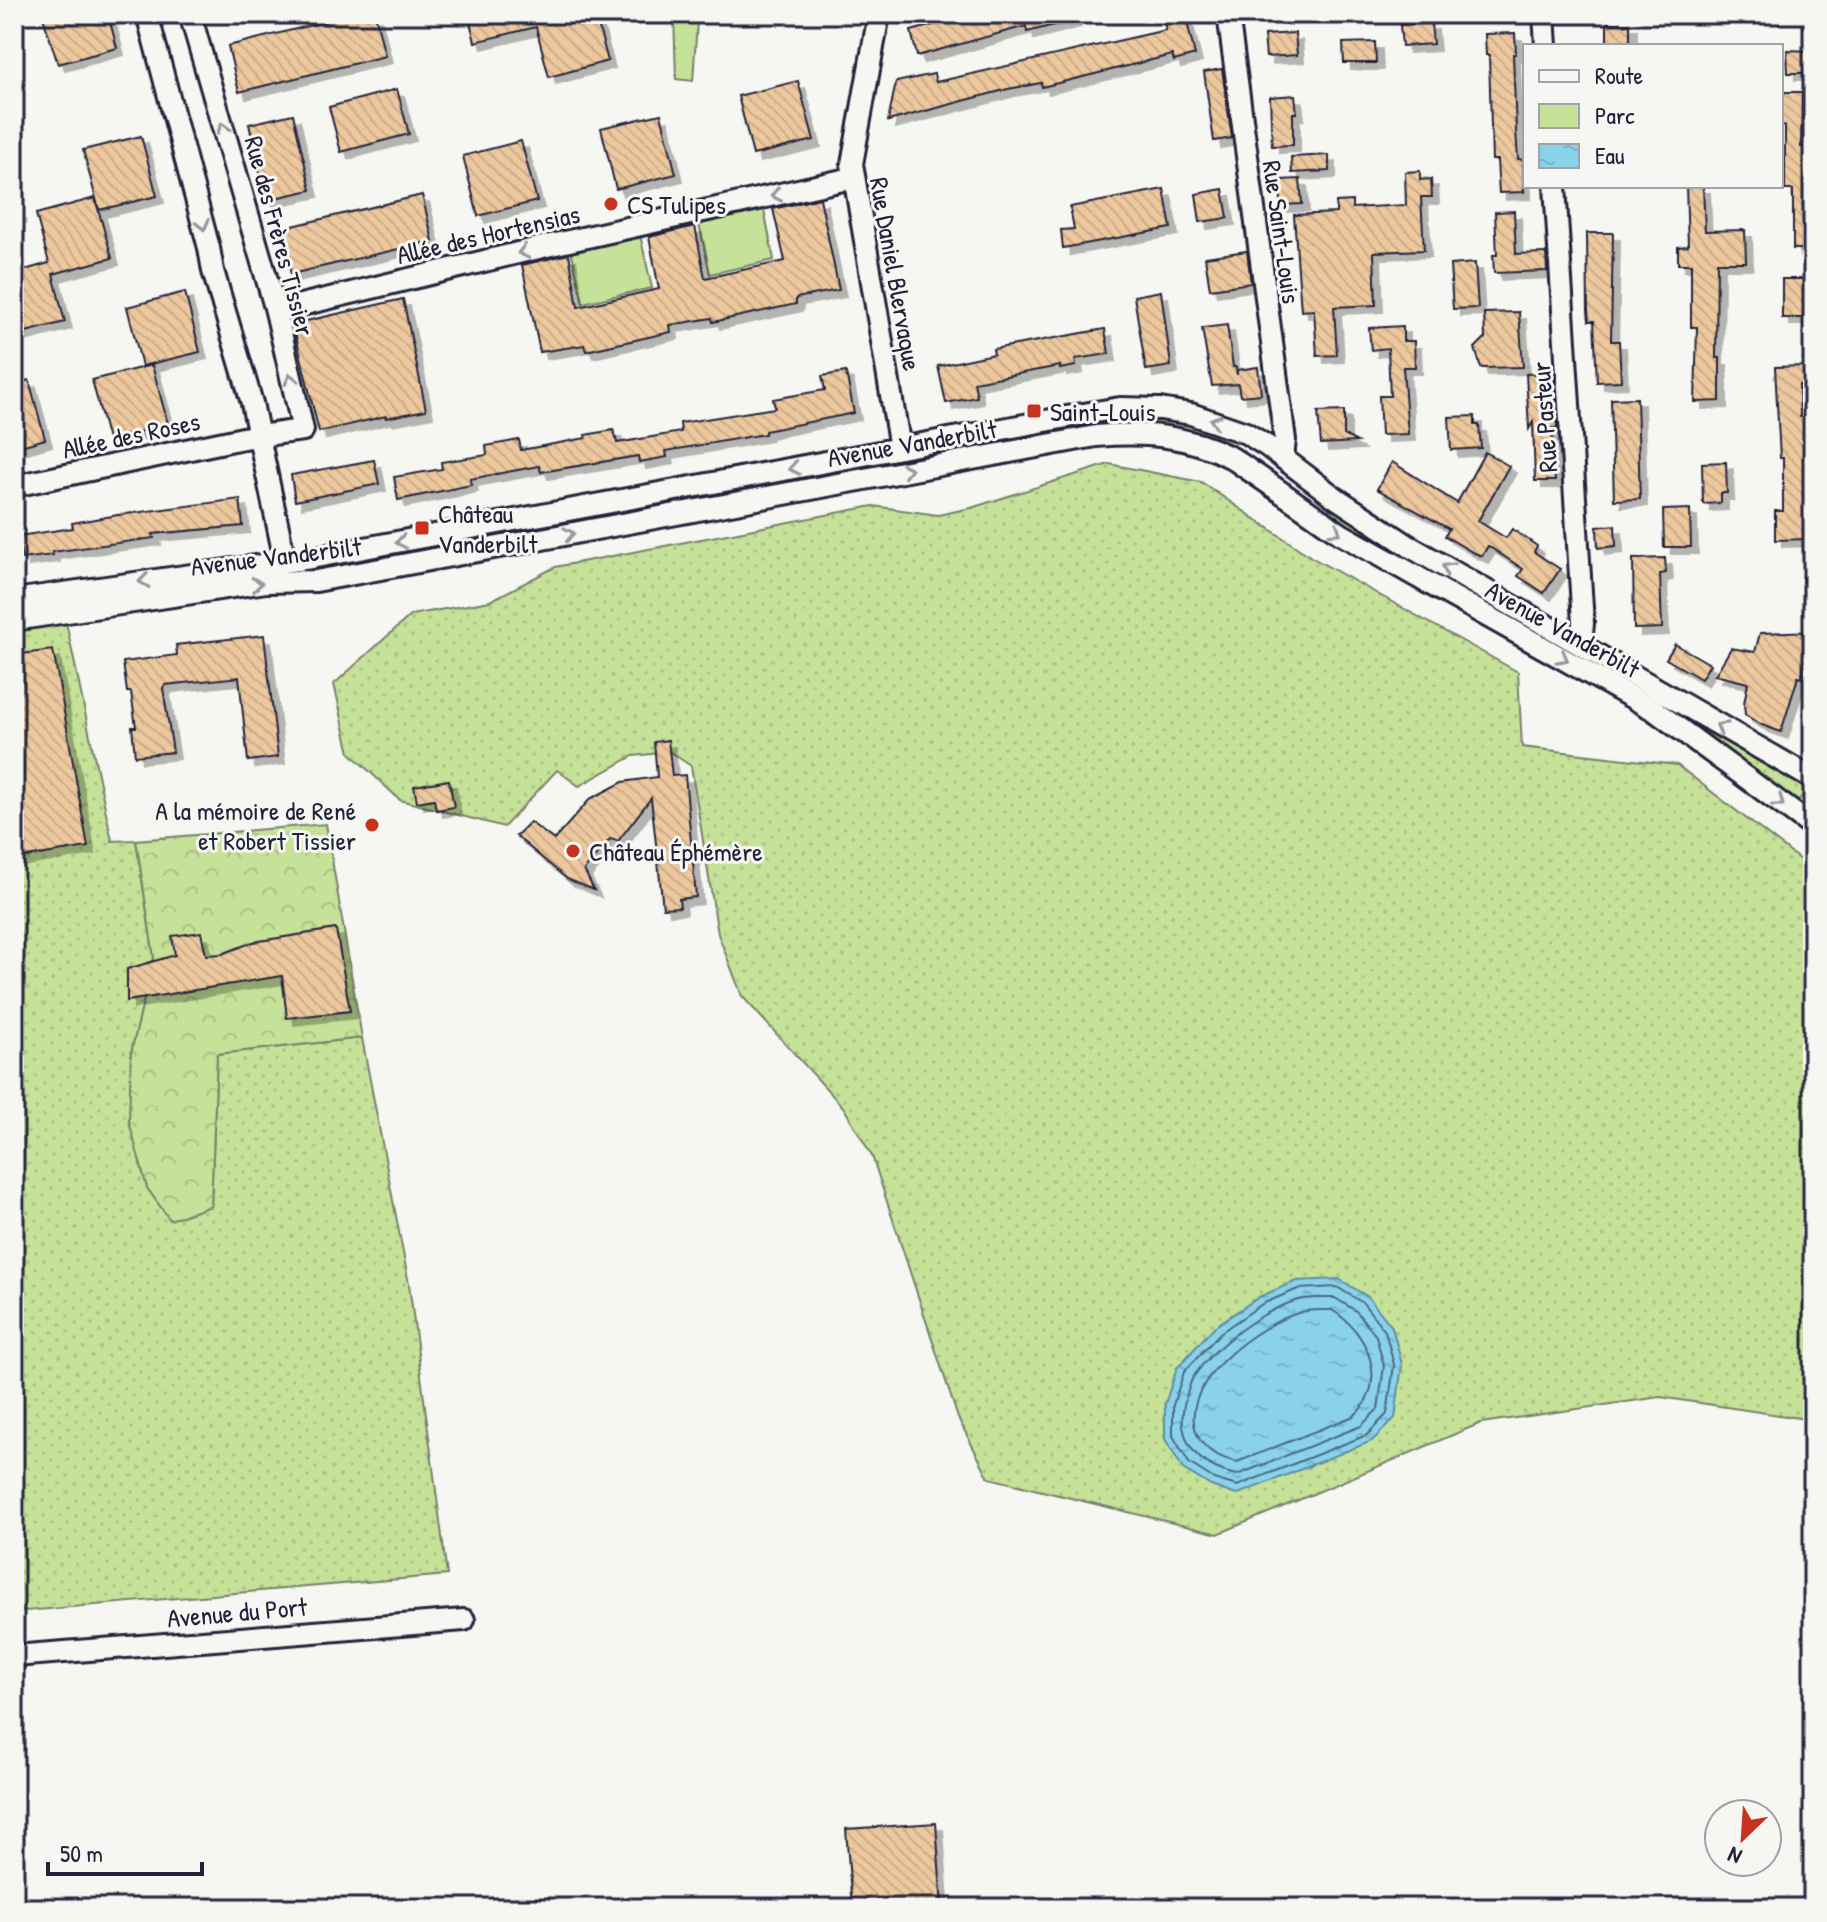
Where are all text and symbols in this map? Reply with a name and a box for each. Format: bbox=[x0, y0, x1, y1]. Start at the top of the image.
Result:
legend bbox=[1523, 44, 1783, 188]
text: Route bbox=[1595, 59, 1643, 91]
text: Parc bbox=[1595, 99, 1635, 131]
one-way arrow bbox=[216, 122, 232, 136]
street label: Rue des Frères Tissier bbox=[236, 132, 324, 340]
text: Eau bbox=[1595, 139, 1625, 171]
street label: Rue Saint-Louis bbox=[1255, 158, 1309, 306]
street label: Rue Daniel Blervaque bbox=[862, 175, 930, 373]
one-way arrow bbox=[770, 186, 783, 203]
place label: CS Tulipes bbox=[627, 187, 726, 222]
marker: CS Tulipes bbox=[602, 195, 620, 213]
street label: Allée des Hortensias bbox=[393, 196, 583, 272]
one-way arrow bbox=[194, 217, 211, 231]
one-way arrow bbox=[516, 243, 530, 260]
street label: Rue Pasteur bbox=[1523, 360, 1565, 474]
one-way arrow bbox=[283, 373, 300, 386]
place label: Saint-Louis bbox=[1050, 394, 1156, 429]
marker: Saint-Louis bbox=[1025, 402, 1043, 420]
street label: Allée des Roses bbox=[59, 403, 203, 467]
street label: Avenue Vanderbilt bbox=[825, 411, 1000, 475]
one-way arrow bbox=[1208, 415, 1222, 431]
one-way arrow bbox=[787, 459, 800, 476]
one-way arrow bbox=[900, 463, 914, 480]
place label: Château Vanderbilt bbox=[438, 496, 539, 561]
marker: Château Vanderbilt bbox=[413, 519, 431, 537]
one-way arrow bbox=[1328, 521, 1342, 536]
one-way arrow bbox=[562, 526, 575, 543]
street label: Avenue Vanderbilt bbox=[189, 528, 364, 584]
one-way arrow bbox=[394, 533, 407, 550]
one-way arrow bbox=[1441, 562, 1456, 578]
one-way arrow bbox=[137, 572, 150, 589]
street label: Avenue Vanderbilt bbox=[1480, 572, 1647, 686]
one-way arrow bbox=[251, 575, 264, 592]
one-way arrow bbox=[1554, 648, 1569, 664]
one-way arrow bbox=[1715, 721, 1729, 737]
place label: A la mémoire de René et Robert Tissier bbox=[155, 793, 356, 858]
one-way arrow bbox=[1770, 793, 1785, 807]
marker: A la mémoire de René et Robert Tissier bbox=[363, 816, 381, 834]
place label: Château Éphémère bbox=[589, 834, 763, 869]
marker: Château Éphémère bbox=[564, 842, 582, 860]
street label: Avenue du Port bbox=[166, 1588, 309, 1636]
north arrow bbox=[1703, 1798, 1783, 1878]
scale bar bbox=[48, 1826, 202, 1876]
text: 50 m bbox=[60, 1837, 103, 1869]
text: N bbox=[1723, 1840, 1746, 1872]

